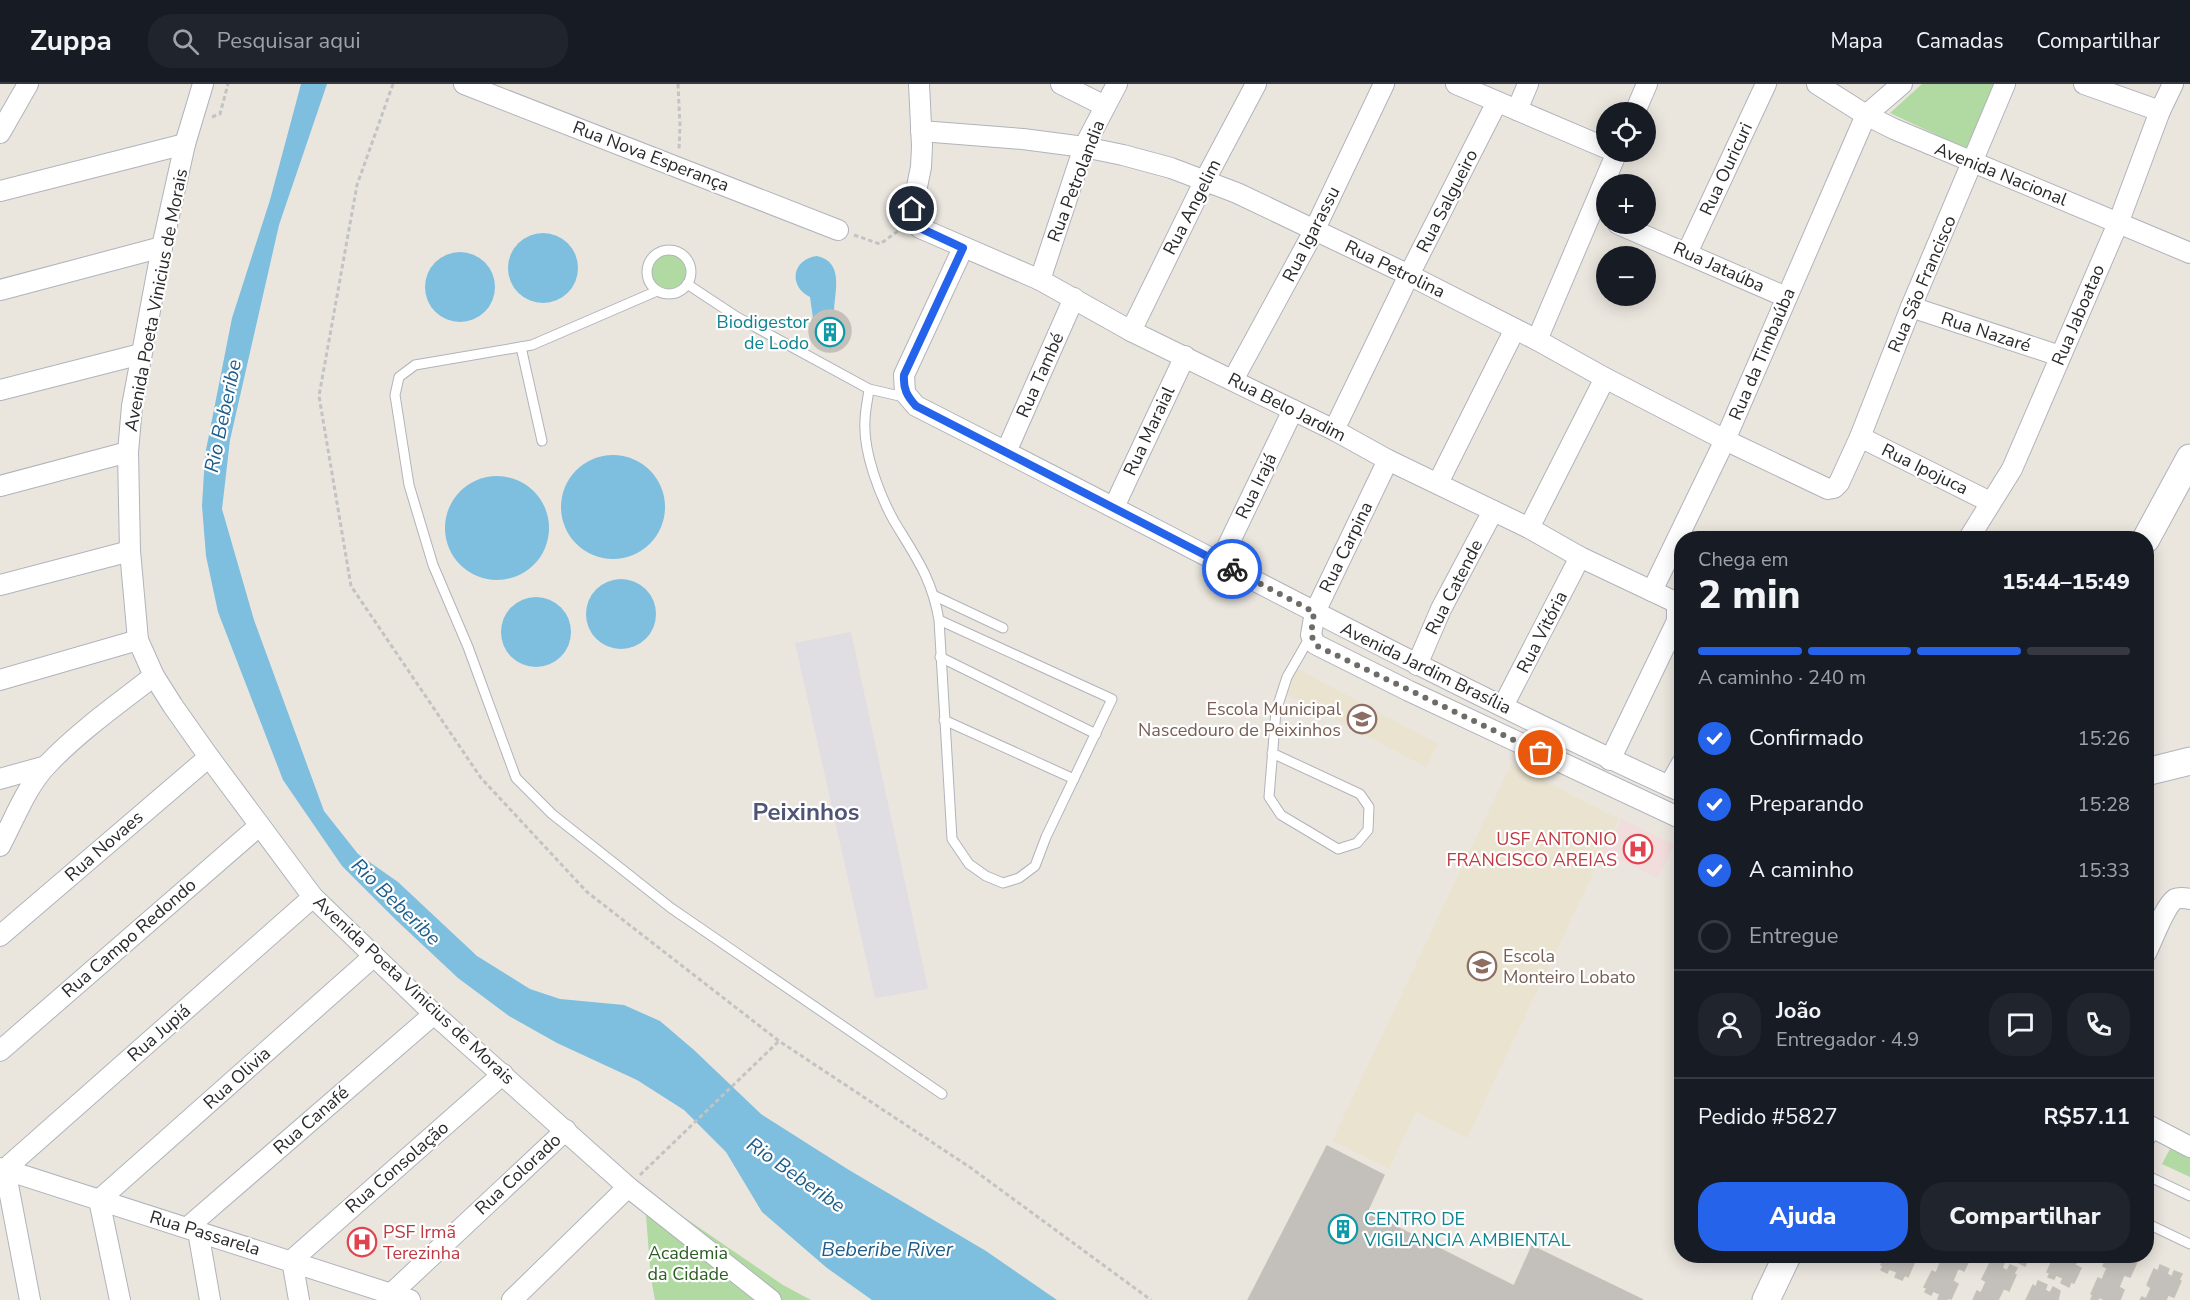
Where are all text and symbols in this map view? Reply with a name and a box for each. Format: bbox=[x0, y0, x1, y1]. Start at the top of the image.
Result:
search box bbox=[148, 14, 568, 68]
text: Zuppa bbox=[30, 22, 112, 60]
icon: search bbox=[169, 25, 202, 58]
text: Pesquisar aqui bbox=[217, 26, 361, 56]
text: Mapa bbox=[1831, 27, 1883, 55]
text: Camadas bbox=[1916, 27, 2003, 55]
text: Compartilhar bbox=[2036, 27, 2160, 55]
map controls bbox=[1596, 102, 1656, 306]
button: locate bbox=[1596, 102, 1656, 162]
street label: Rua Nova Esperança bbox=[569, 115, 733, 197]
street label: Rua Petrolandia bbox=[1042, 117, 1110, 245]
street label: Rua Ouricuri bbox=[1694, 119, 1758, 219]
street label: Avenida Nacional bbox=[1931, 136, 2071, 212]
street label: Rua Salgueiro bbox=[1411, 145, 1483, 257]
street label: Rua Angelim bbox=[1158, 155, 1226, 259]
street label: Avenida Poeta Vinicius de Morais bbox=[119, 167, 193, 433]
button: + bbox=[1596, 174, 1656, 234]
street label: Rua Igarassu bbox=[1277, 182, 1345, 286]
pin bbox=[886, 183, 937, 234]
icon: home bbox=[895, 192, 928, 225]
street label: Rua São Francisco bbox=[1882, 212, 1962, 356]
street label: Rua Petrolina bbox=[1341, 234, 1449, 304]
street label: Rua Jataúba bbox=[1670, 236, 1768, 298]
button: − bbox=[1596, 246, 1656, 306]
street label: Rua Jaboatao bbox=[2046, 261, 2110, 369]
street label: Rua da Timbaúba bbox=[1723, 284, 1801, 424]
street label: Rua Nazaré bbox=[1938, 306, 2034, 358]
place label: Biodigestor de Lodo bbox=[717, 310, 810, 355]
building icon: Biodigestor de Lodo bbox=[814, 316, 846, 348]
street label: Rua També bbox=[1011, 329, 1069, 421]
water label: Rio Beberibe bbox=[198, 357, 248, 475]
street label: Rua Belo Jardim bbox=[1224, 367, 1350, 447]
street label: Rua Maraial bbox=[1118, 382, 1180, 480]
street label: Rua Ipojuca bbox=[1878, 438, 1972, 500]
street label: Rua Irajá bbox=[1230, 449, 1282, 523]
street label: Rua Carpina bbox=[1314, 497, 1378, 597]
street label: Rua Catende bbox=[1420, 535, 1488, 639]
courier bbox=[1202, 539, 1262, 599]
text: Chega em bbox=[1698, 546, 1789, 573]
icon: bike bbox=[1216, 553, 1249, 586]
text: 15:44–15:49 bbox=[2002, 567, 2130, 597]
text: 2 min bbox=[1698, 569, 1801, 622]
street label: Rua Vitória bbox=[1511, 587, 1573, 677]
street label: Avenida Jardim Brasília bbox=[1337, 616, 1515, 720]
text: A caminho · 240 m bbox=[1698, 664, 1866, 691]
place label: Escola Municipal Nascedouro de Peixinhos bbox=[1138, 697, 1342, 742]
school or university icon: Escola Municipal Nascedouro de Peixinhos bbox=[1346, 703, 1378, 735]
icon: check bbox=[1698, 722, 1731, 755]
text: Confirmado bbox=[1749, 723, 1864, 753]
text: 15:26 bbox=[2077, 725, 2130, 752]
pin bbox=[1515, 727, 1566, 778]
icon: bag bbox=[1524, 736, 1557, 769]
icon: check bbox=[1698, 788, 1731, 821]
text: Preparando bbox=[1749, 789, 1864, 819]
text: 15:28 bbox=[2077, 791, 2130, 818]
district label: Peixinhos bbox=[752, 796, 860, 828]
street label: Rua Novaes bbox=[60, 805, 148, 887]
place label: USF ANTONIO FRANCISCO AREIAS bbox=[1447, 827, 1617, 872]
hospital icon: USF ANTONIO FRANCISCO AREIAS bbox=[1622, 833, 1654, 865]
water label: Rio Beberibe bbox=[345, 852, 447, 952]
icon: check bbox=[1698, 854, 1731, 887]
text: A caminho bbox=[1749, 855, 1854, 885]
text: 15:33 bbox=[2077, 857, 2130, 884]
street label: Rua Campo Redondo bbox=[57, 873, 201, 1003]
street label: Avenida Poeta Vinicius de Morais bbox=[308, 890, 520, 1090]
text: Entregue bbox=[1749, 921, 1838, 951]
place label: Escola Monteiro Lobato bbox=[1503, 944, 1636, 989]
school or university icon: Escola Monteiro Lobato bbox=[1466, 950, 1498, 982]
button: person bbox=[1698, 993, 1761, 1056]
button: chat bbox=[1989, 993, 2052, 1056]
button: phone bbox=[2067, 993, 2130, 1056]
text: João bbox=[1776, 996, 1821, 1026]
street label: Rua Jupiá bbox=[122, 999, 196, 1067]
text: Entregador · 4.9 bbox=[1776, 1026, 1919, 1053]
street label: Rua Olivia bbox=[198, 1041, 276, 1115]
street label: Rua Canafé bbox=[268, 1081, 354, 1159]
text: Pedido #5827 bbox=[1698, 1102, 1838, 1132]
text: R$57.11 bbox=[2043, 1102, 2130, 1132]
street label: Rua Consolação bbox=[340, 1116, 454, 1218]
street label: Rua Colorado bbox=[470, 1128, 566, 1220]
water label: Rio Beberibe bbox=[741, 1131, 851, 1219]
button: Ajuda bbox=[1698, 1182, 1908, 1251]
button: Compartilhar bbox=[1920, 1182, 2130, 1251]
street label: Rua Passarela bbox=[147, 1205, 263, 1261]
place label: CENTRO DE VIGILANCIA AMBIENTAL bbox=[1363, 1207, 1571, 1252]
building icon: CENTRO DE VIGILANCIA AMBIENTAL bbox=[1327, 1213, 1359, 1245]
place label: PSF Irmã Terezinha bbox=[383, 1220, 460, 1265]
hospital icon: PSF Irmã Terezinha bbox=[346, 1226, 378, 1258]
water label: Beberibe River bbox=[821, 1236, 954, 1263]
park label: Academia da Cidade bbox=[647, 1241, 729, 1286]

